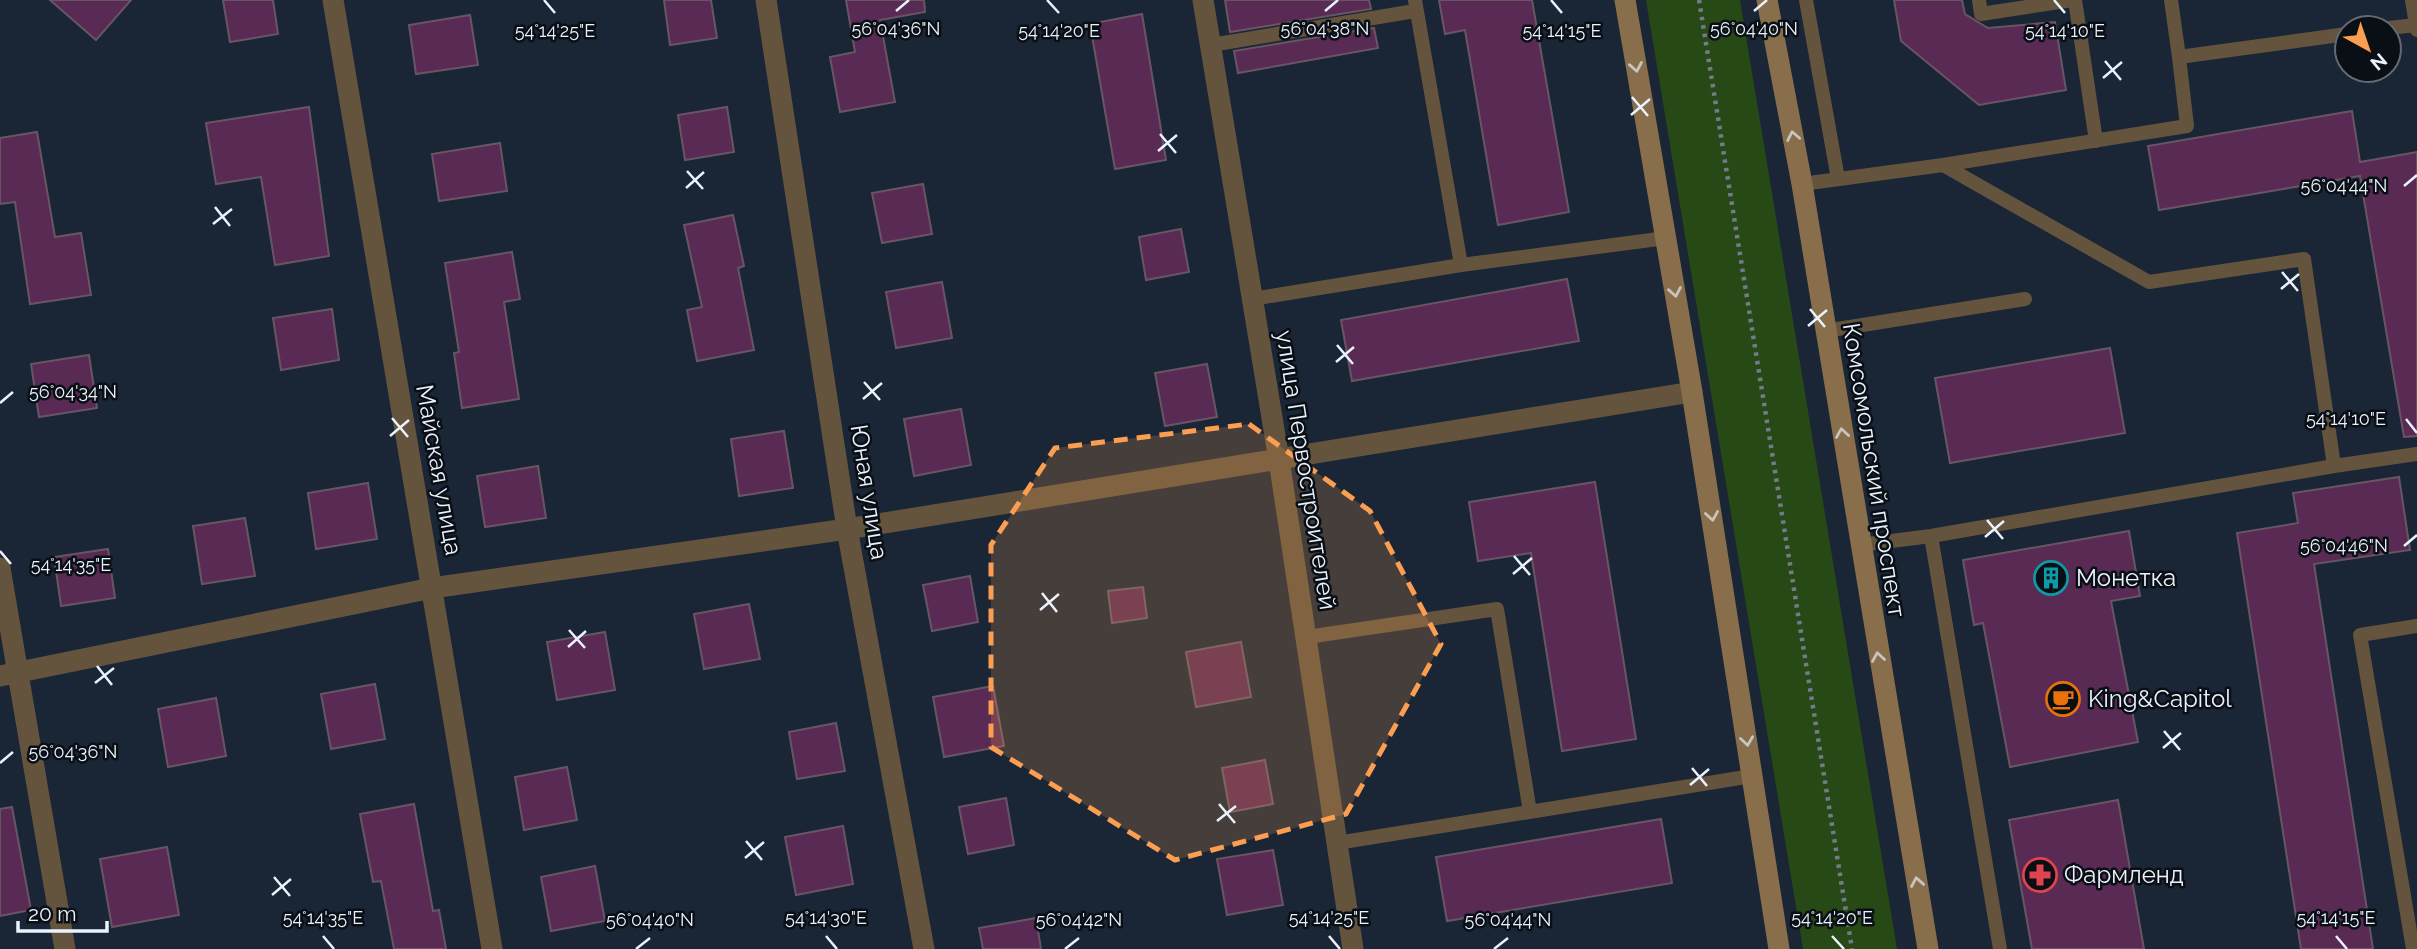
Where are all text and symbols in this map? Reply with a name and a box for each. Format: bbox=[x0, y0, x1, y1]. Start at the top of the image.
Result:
north arrow bbox=[2333, 14, 2403, 84]
text: 56°04'36"N bbox=[852, 18, 940, 39]
text: 56°04'38"N bbox=[1281, 18, 1369, 39]
text: 56°04'40"N bbox=[1710, 18, 1798, 39]
text: 54°14'25"E bbox=[515, 20, 595, 41]
text: 54°14'20"E bbox=[1018, 20, 1100, 41]
text: 54°14'15"E bbox=[1523, 20, 1601, 41]
text: 54°14'10"E bbox=[2025, 20, 2105, 41]
text: N bbox=[2366, 49, 2392, 75]
one-way arrow bbox=[1628, 61, 1643, 73]
one-way arrow bbox=[1786, 130, 1801, 142]
text: 56°04'44"N bbox=[2301, 175, 2387, 196]
one-way arrow bbox=[1667, 286, 1682, 297]
street label: Комсомольский проспект bbox=[1837, 321, 1912, 620]
street label: улица Первостроителей bbox=[1270, 328, 1343, 612]
text: 56°04'34"N bbox=[29, 381, 117, 402]
street label: Майская улица bbox=[410, 382, 469, 557]
text: 54°14'10"E bbox=[2306, 408, 2386, 429]
street label: Юная улица bbox=[845, 422, 894, 562]
one-way arrow bbox=[1835, 427, 1850, 439]
one-way arrow bbox=[1704, 510, 1719, 522]
text: 56°04'46"N bbox=[2300, 535, 2388, 556]
text: 54°14'35"E bbox=[31, 554, 111, 575]
building icon: Монетка bbox=[2032, 559, 2070, 597]
place label: Монетка bbox=[2076, 563, 2176, 592]
one-way arrow bbox=[1871, 652, 1886, 663]
cafe icon: King&Capitol bbox=[2044, 680, 2082, 718]
place label: King&Capitol bbox=[2088, 684, 2232, 713]
one-way arrow bbox=[1739, 735, 1754, 747]
text: 56°04'36"N bbox=[29, 741, 117, 762]
pharmacy icon: Фармленд bbox=[2021, 856, 2059, 894]
place label: Фармленд bbox=[2064, 860, 2184, 889]
one-way arrow bbox=[1910, 876, 1925, 888]
scale bar bbox=[18, 890, 107, 934]
text: 20 m bbox=[28, 901, 76, 926]
text: 54°14'35"E bbox=[283, 907, 363, 928]
text: 54°14'30"E bbox=[785, 907, 867, 928]
text: 54°14'25"E bbox=[1289, 907, 1369, 928]
text: 54°14'20"E bbox=[1791, 907, 1873, 928]
text: 54°14'15"E bbox=[2297, 907, 2375, 928]
text: 56°04'40"N bbox=[606, 909, 694, 930]
text: 56°04'42"N bbox=[1036, 909, 1122, 930]
text: 56°04'44"N bbox=[1465, 909, 1551, 930]

